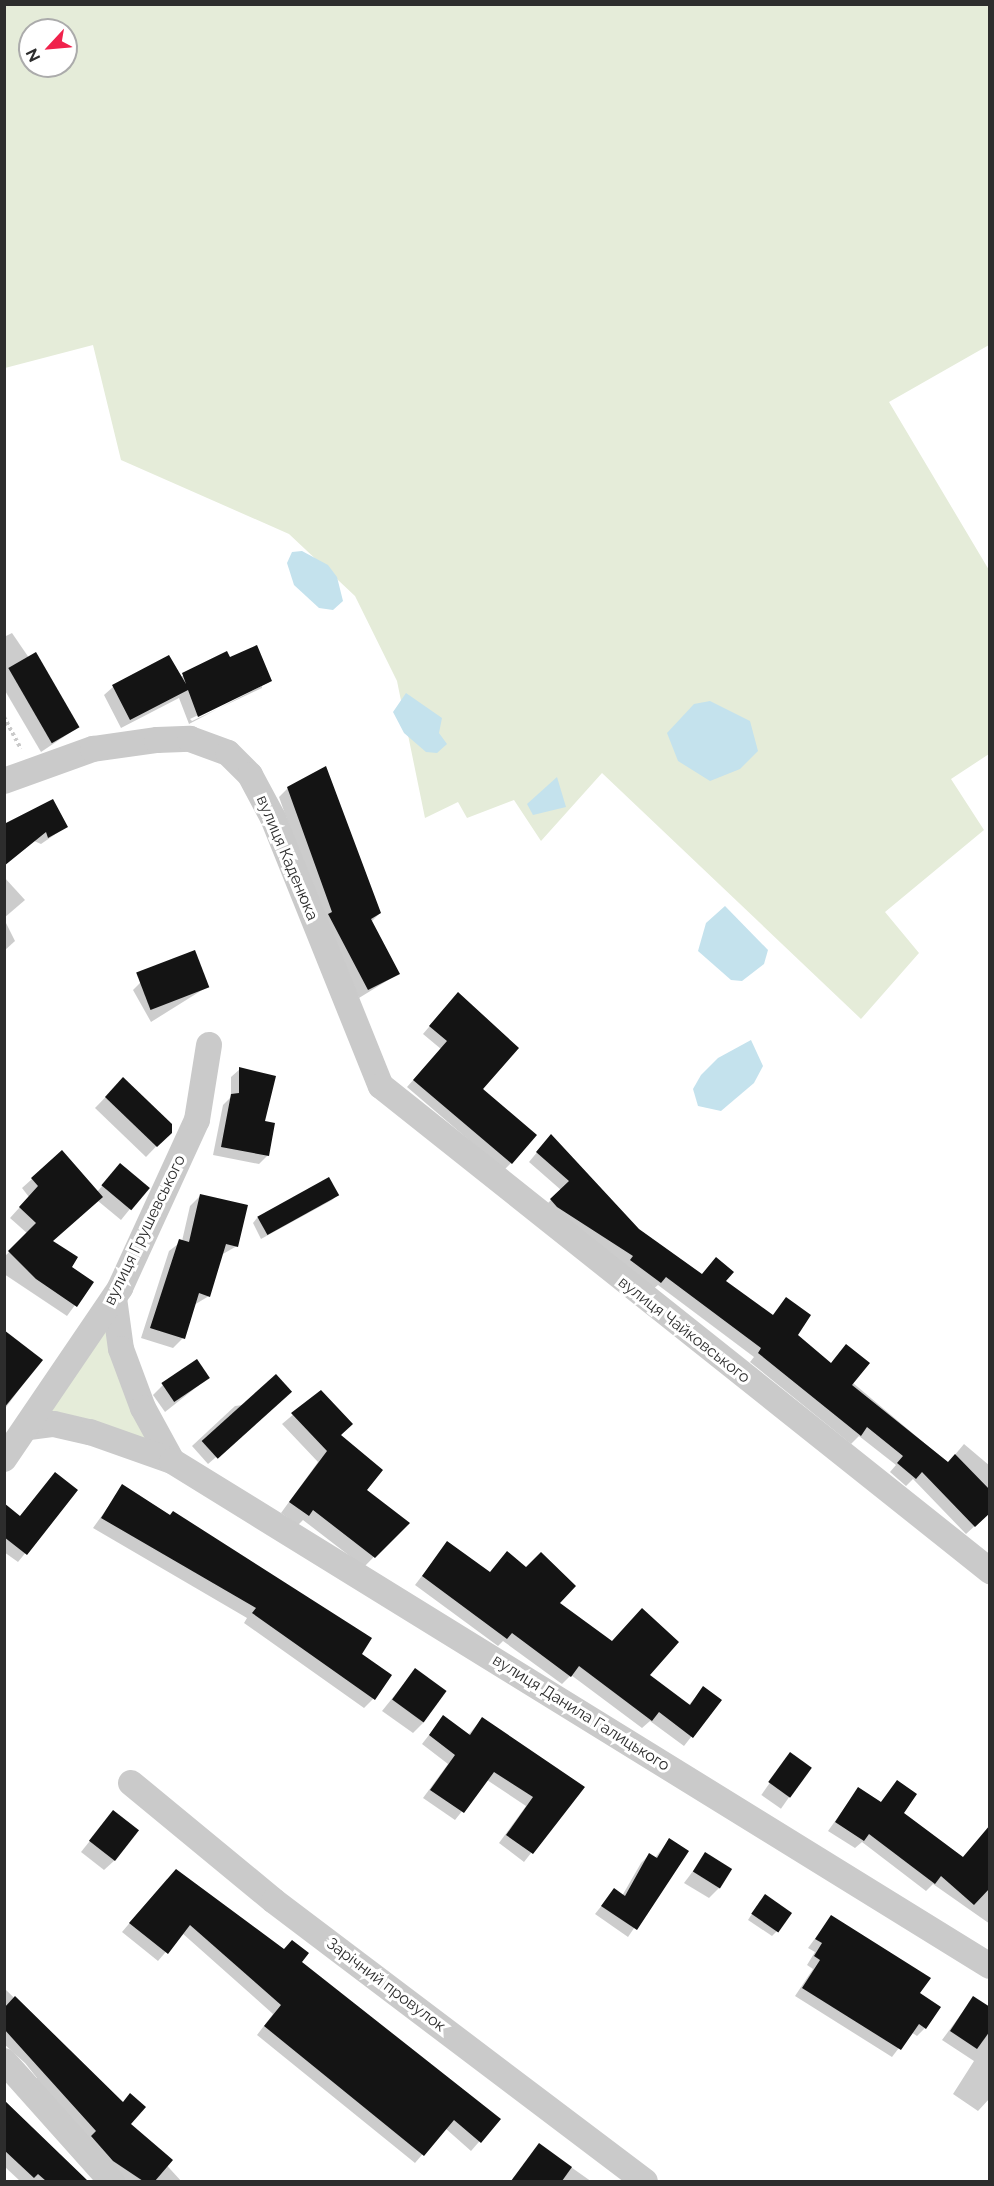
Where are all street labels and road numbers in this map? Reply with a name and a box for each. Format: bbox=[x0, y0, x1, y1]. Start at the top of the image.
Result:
street label: вулиця Каденюка bbox=[252, 793, 322, 923]
street label: вулиця Грушевського bbox=[100, 1152, 190, 1308]
street label: вулиця Чайковського bbox=[614, 1273, 754, 1387]
street label: вулиця Данила Галицького bbox=[489, 1651, 673, 1775]
street label: Зарічний провулок bbox=[323, 1934, 449, 2036]

